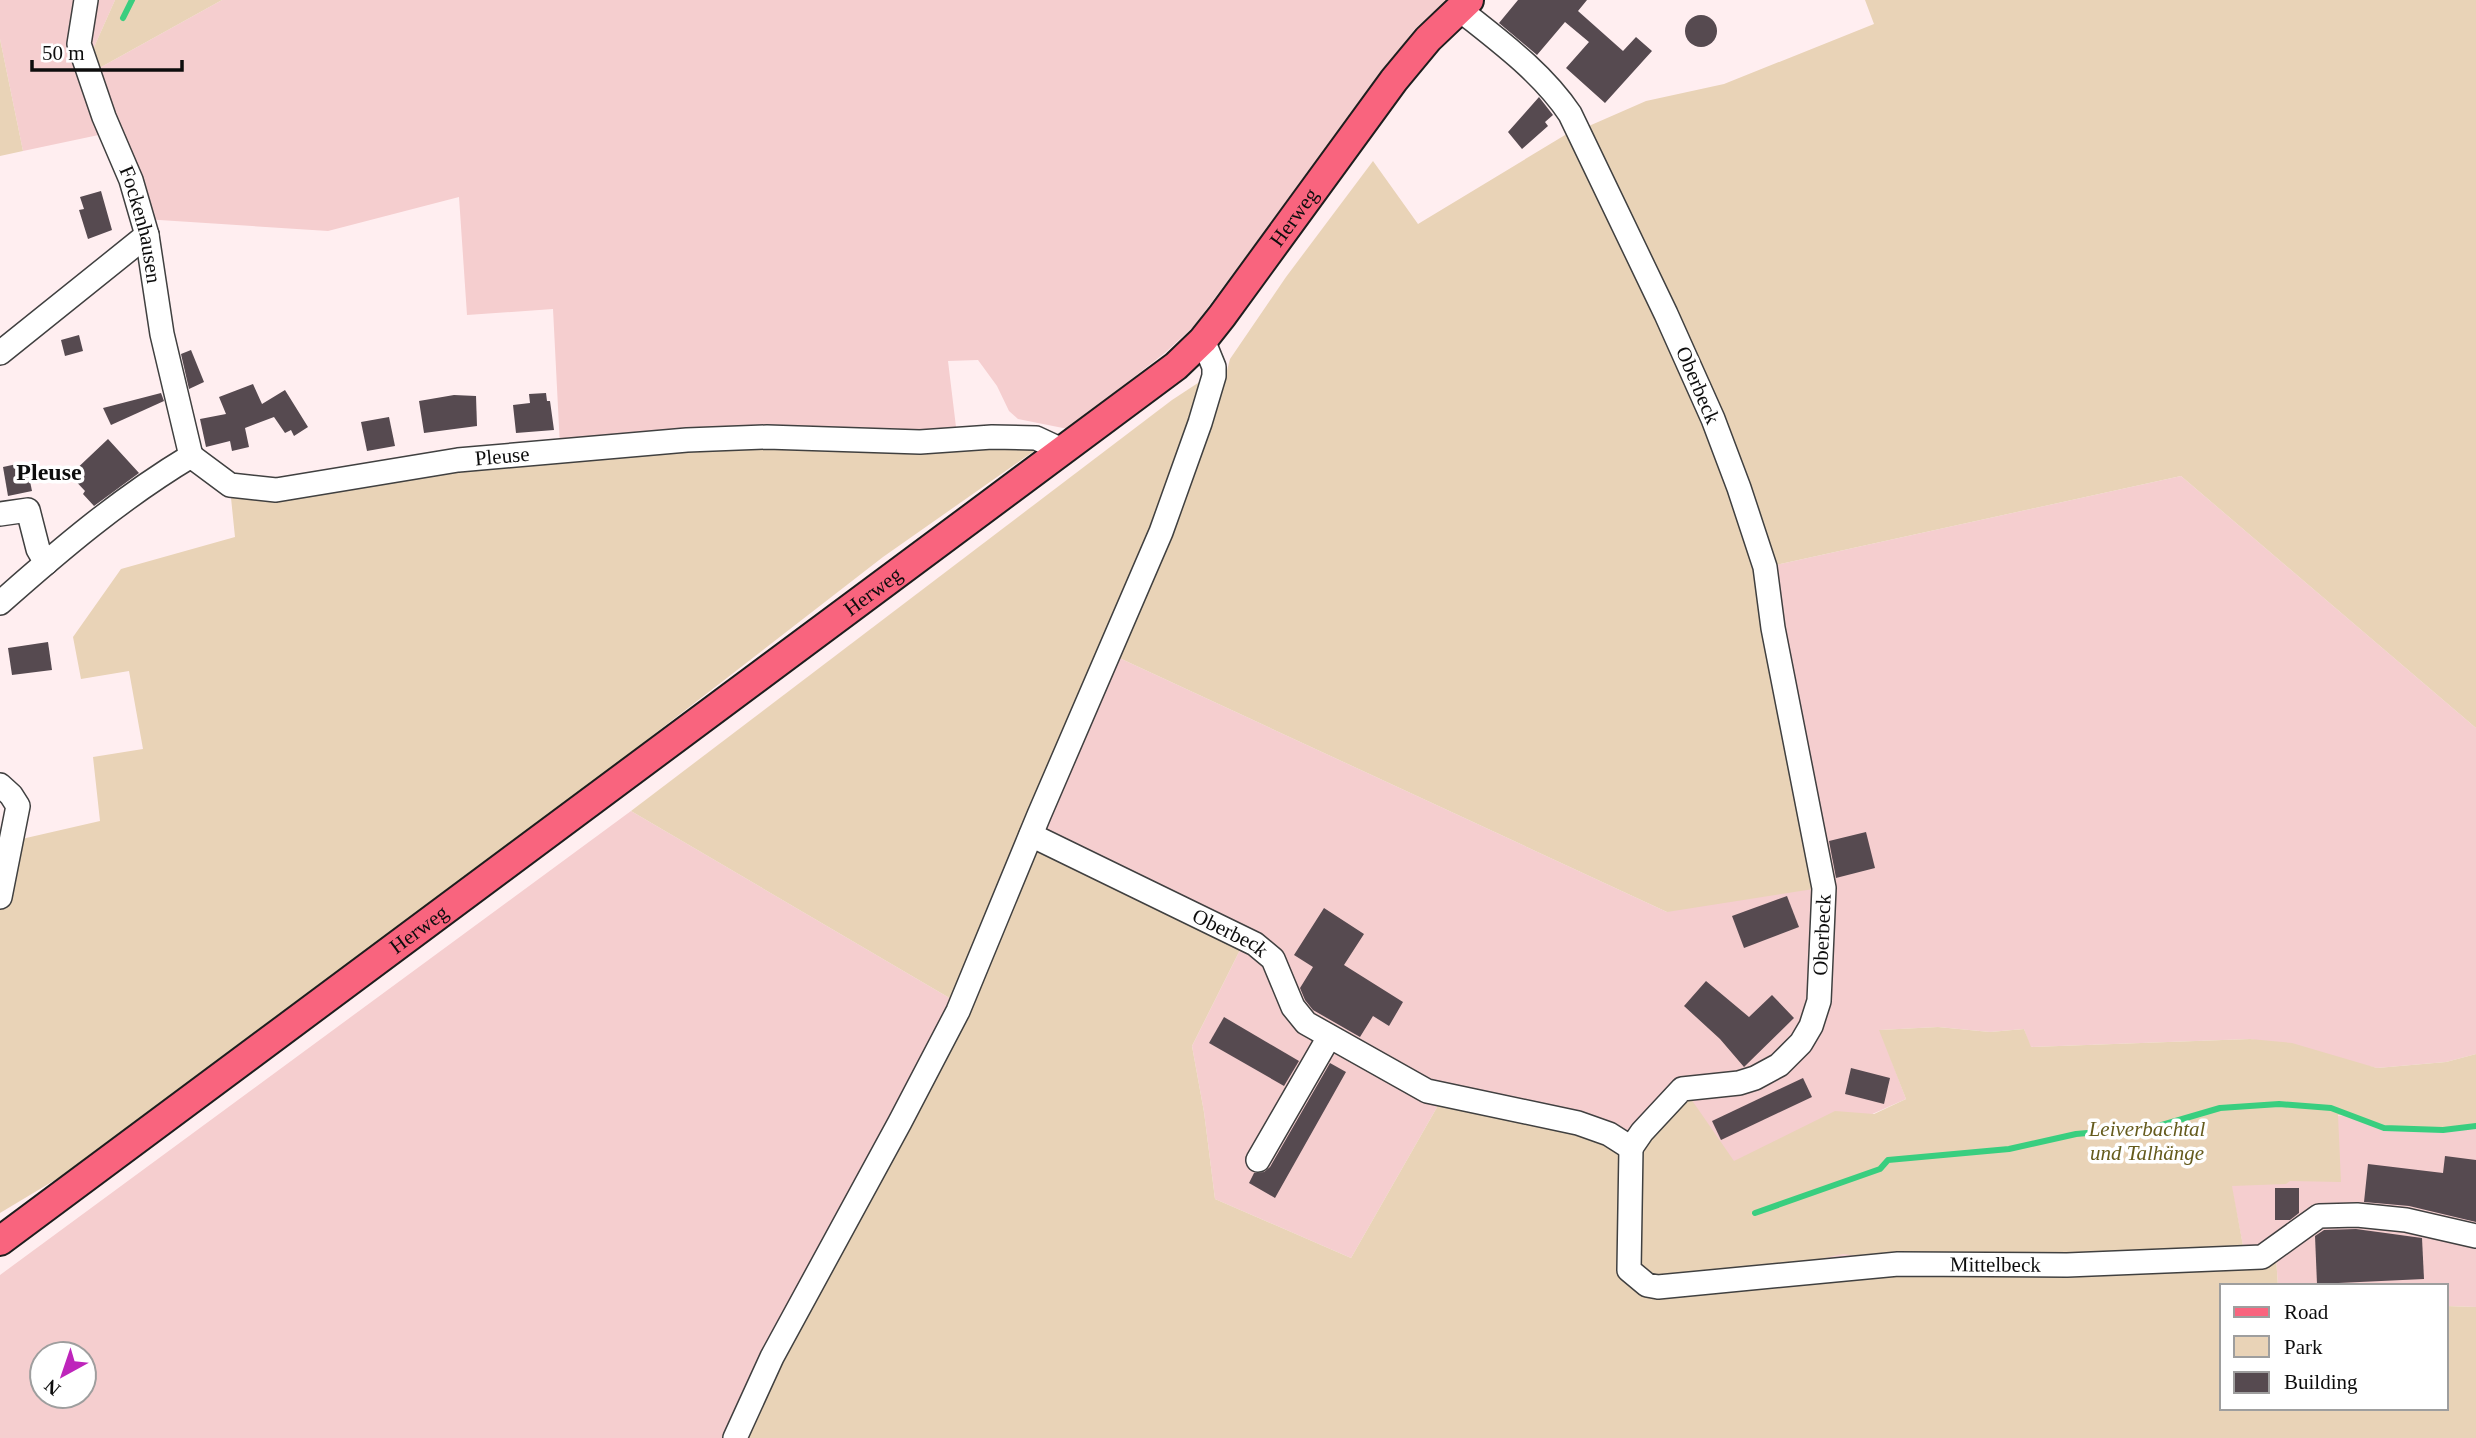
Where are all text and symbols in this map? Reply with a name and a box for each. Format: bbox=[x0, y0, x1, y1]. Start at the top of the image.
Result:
scale bar bbox=[32, 28, 182, 72]
text: 50 m bbox=[42, 41, 85, 65]
street label: Fockenhausen bbox=[114, 162, 166, 285]
street label: Herweg bbox=[1265, 183, 1323, 251]
street label: Oberbeck bbox=[1671, 343, 1725, 428]
street label: Pleuse bbox=[474, 442, 531, 470]
district label: Pleuse bbox=[16, 459, 82, 485]
street label: Herweg bbox=[839, 562, 907, 621]
street label: Oberbeck bbox=[1808, 893, 1836, 976]
street label: Herweg bbox=[385, 900, 453, 959]
street label: Oberbeck bbox=[1189, 903, 1274, 962]
park label: Leiverbachtal und Talhänge bbox=[2088, 1117, 2205, 1165]
street label: Mittelbeck bbox=[1950, 1252, 2041, 1277]
legend bbox=[2220, 1284, 2448, 1410]
text: Road bbox=[2284, 1300, 2329, 1324]
text: Park bbox=[2284, 1335, 2323, 1359]
north arrow bbox=[28, 1340, 98, 1410]
text: Building bbox=[2284, 1370, 2358, 1394]
text: N bbox=[40, 1375, 64, 1400]

